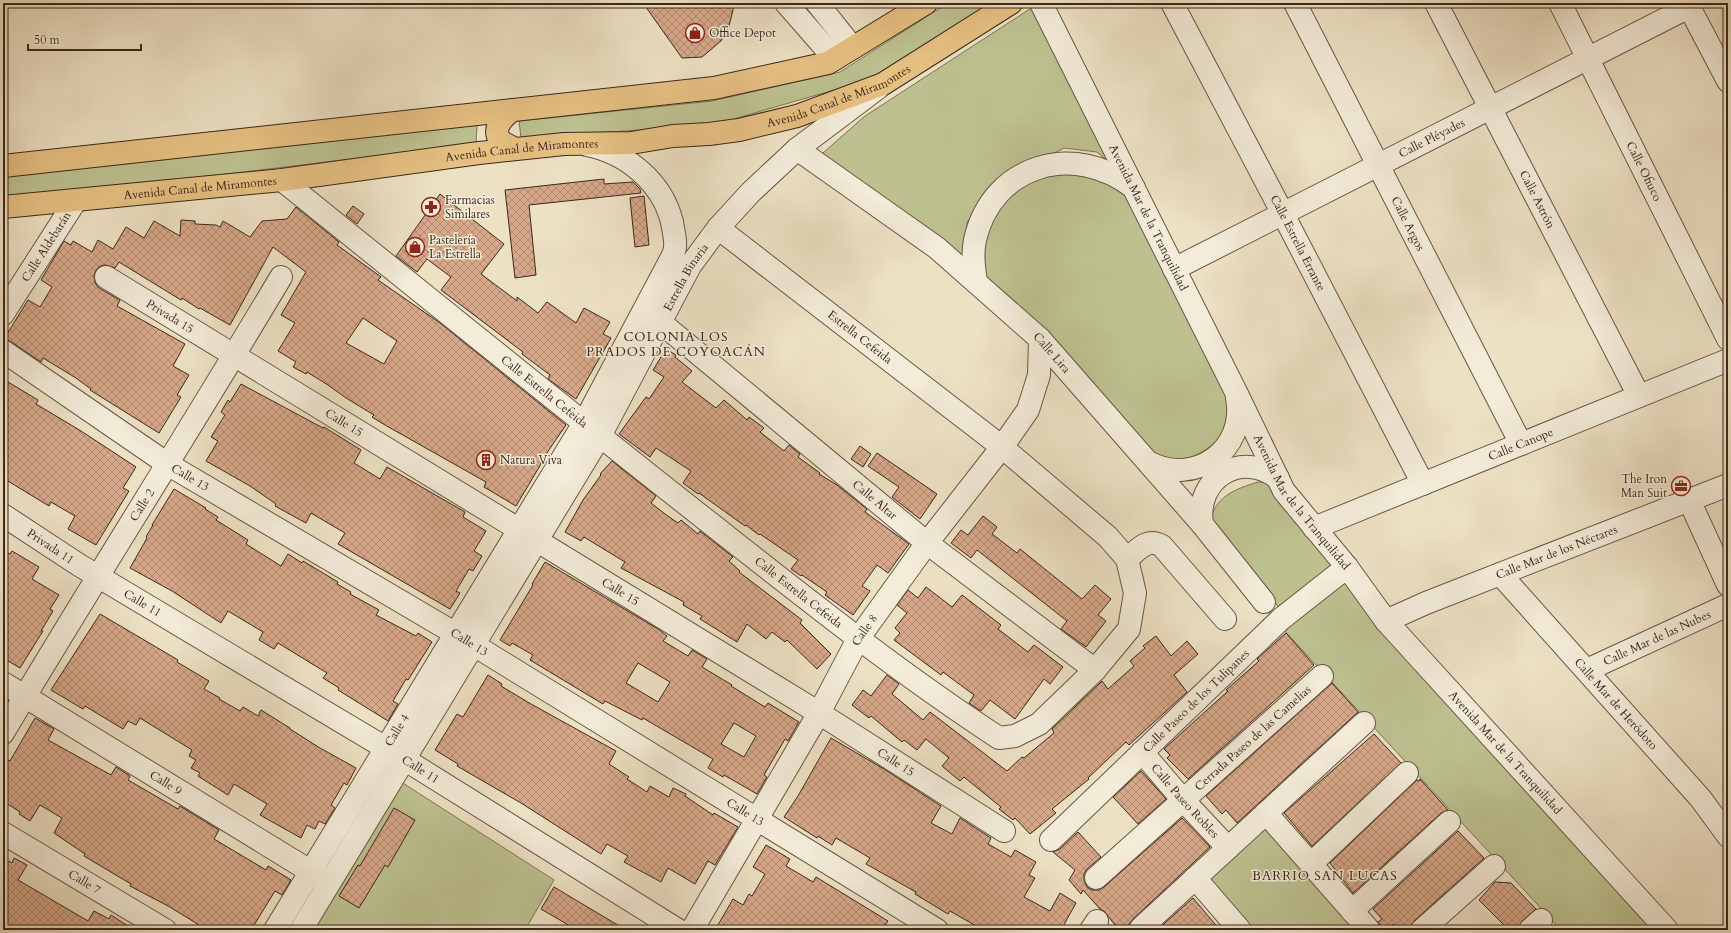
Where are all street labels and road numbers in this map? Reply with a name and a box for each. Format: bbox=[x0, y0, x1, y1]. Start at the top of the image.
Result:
street label: Avenida Canal de Miramontes bbox=[765, 61, 913, 131]
street label: Calle Pléyades bbox=[1396, 114, 1467, 161]
street label: Avenida Canal de Miramontes bbox=[444, 135, 598, 166]
street label: Calle Ofiuco bbox=[1622, 139, 1666, 204]
street label: Avenida Mar de la Tranquilidad bbox=[1105, 142, 1192, 294]
street label: Calle Astrón bbox=[1516, 168, 1559, 231]
street label: Avenida Canal de Miramontes bbox=[123, 173, 277, 203]
street label: Calle Estrella Errante bbox=[1266, 192, 1330, 294]
street label: Calle Argos bbox=[1387, 194, 1429, 254]
street label: Calle Aldebarán bbox=[18, 208, 75, 285]
street label: Estrella Binaria bbox=[660, 239, 713, 314]
street label: Privada 15 bbox=[143, 295, 197, 337]
street label: Estrella Cefeida bbox=[824, 307, 896, 368]
street label: Calle Lira bbox=[1030, 329, 1075, 377]
street label: Calle Estrella Cefeida bbox=[497, 352, 592, 432]
street label: Calle 15 bbox=[322, 405, 366, 440]
street label: Calle Canope bbox=[1486, 424, 1555, 464]
street label: Avenida Mar de la Tranquilidad bbox=[1250, 432, 1354, 573]
street label: Calle 13 bbox=[168, 460, 212, 495]
street label: Calle Altar bbox=[849, 476, 901, 524]
street label: Calle 2 bbox=[126, 486, 158, 524]
street label: Calle Mar de los Néctares bbox=[1493, 521, 1620, 583]
street label: Privada 11 bbox=[24, 525, 77, 568]
street label: Calle Estrella Cefeida bbox=[751, 553, 847, 632]
street label: Calle 15 bbox=[599, 574, 642, 609]
street label: Calle 11 bbox=[121, 585, 164, 620]
street label: Calle Mar de las Nubes bbox=[1601, 606, 1713, 669]
street label: Calle 8 bbox=[848, 611, 881, 649]
street label: Calle 13 bbox=[447, 624, 491, 660]
street label: Calle Paseo de los Tulipanes bbox=[1139, 646, 1253, 756]
street label: Calle Mar de Heródoto bbox=[1571, 654, 1662, 753]
street label: Cerrada Paseo de las Camelias bbox=[1191, 682, 1314, 794]
street label: Avenida Mar de la Tranquilidad bbox=[1445, 687, 1566, 818]
street label: Calle 4 bbox=[381, 711, 413, 749]
street label: Calle 15 bbox=[874, 744, 918, 780]
street label: Calle 11 bbox=[399, 752, 442, 787]
street label: Calle Paseo Robles bbox=[1147, 760, 1222, 841]
street label: Calle 9 bbox=[147, 767, 185, 799]
street label: Calle 13 bbox=[723, 794, 767, 830]
street label: Calle 7 bbox=[65, 866, 104, 898]

